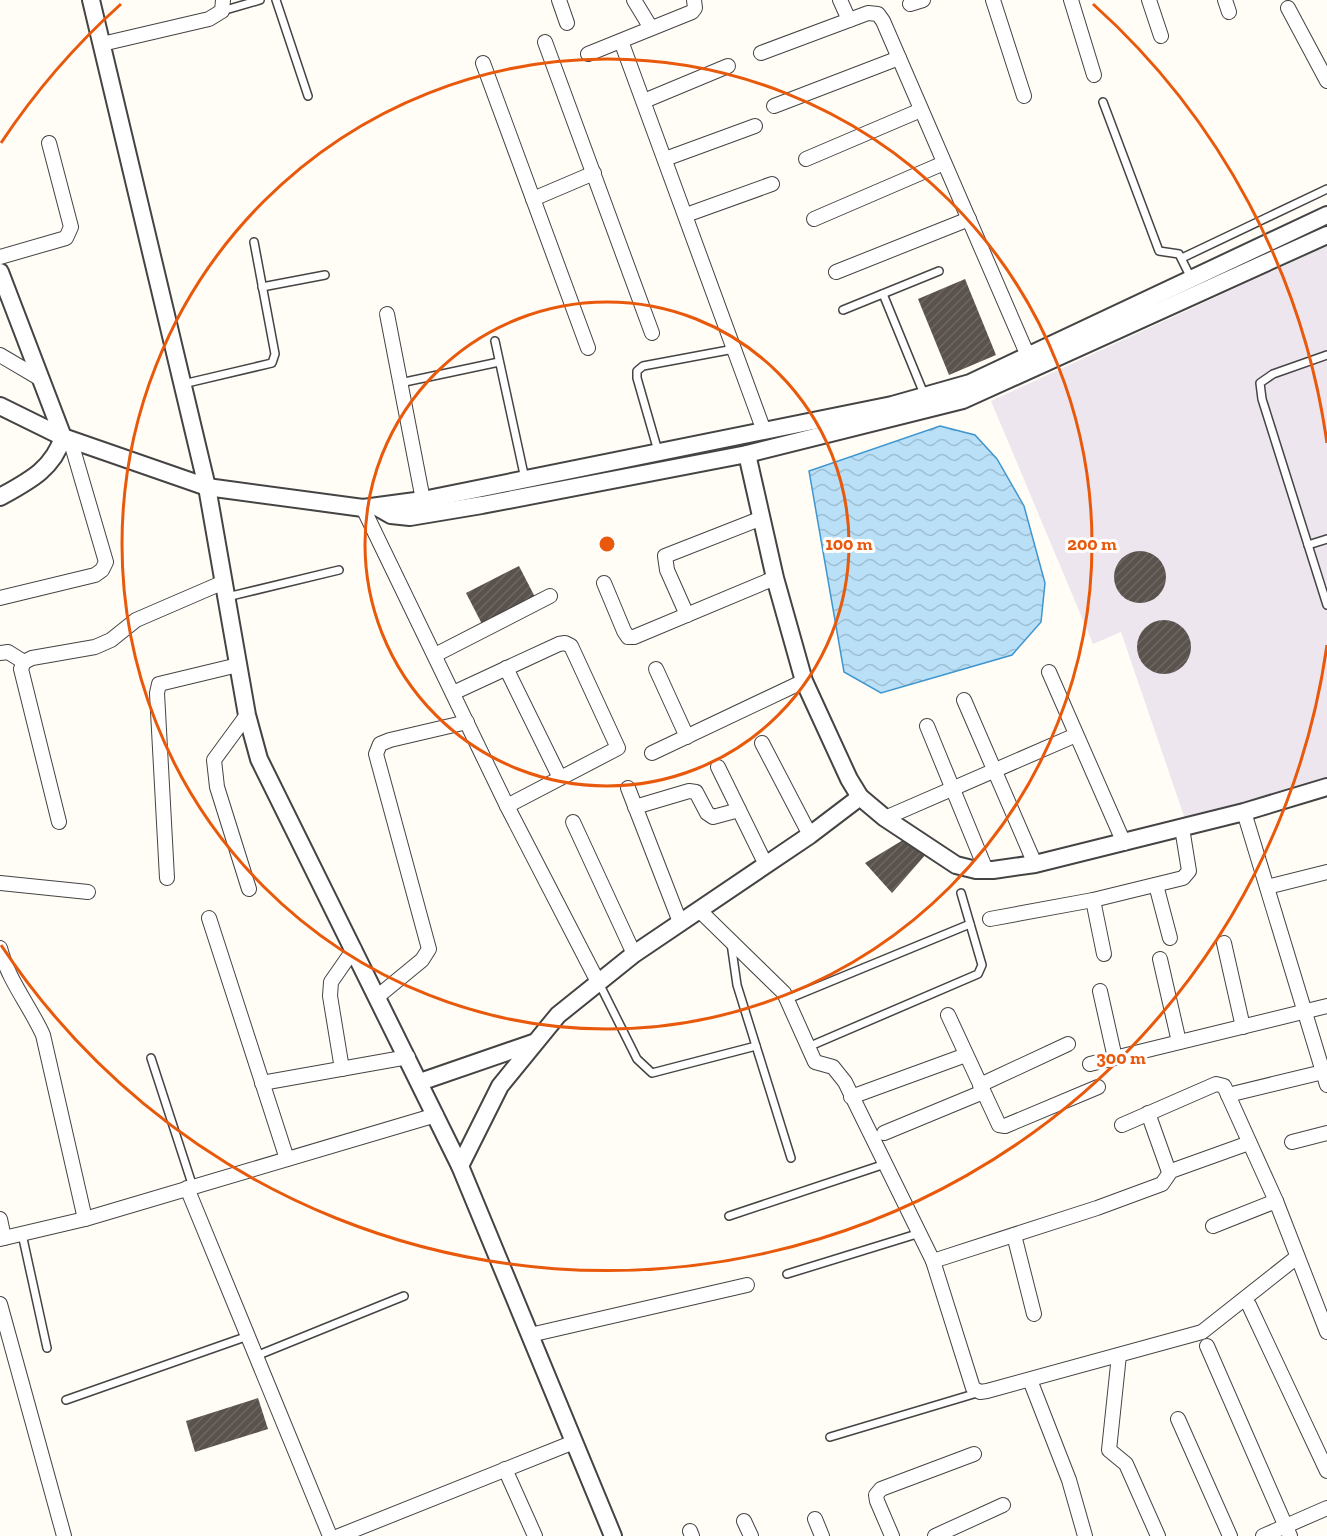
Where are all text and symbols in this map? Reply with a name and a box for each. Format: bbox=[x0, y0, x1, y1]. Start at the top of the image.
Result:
text: 100 m bbox=[825, 533, 873, 555]
text: 200 m bbox=[1067, 533, 1117, 555]
centre of rings bbox=[597, 534, 617, 554]
text: 300 m bbox=[1096, 1047, 1146, 1069]

